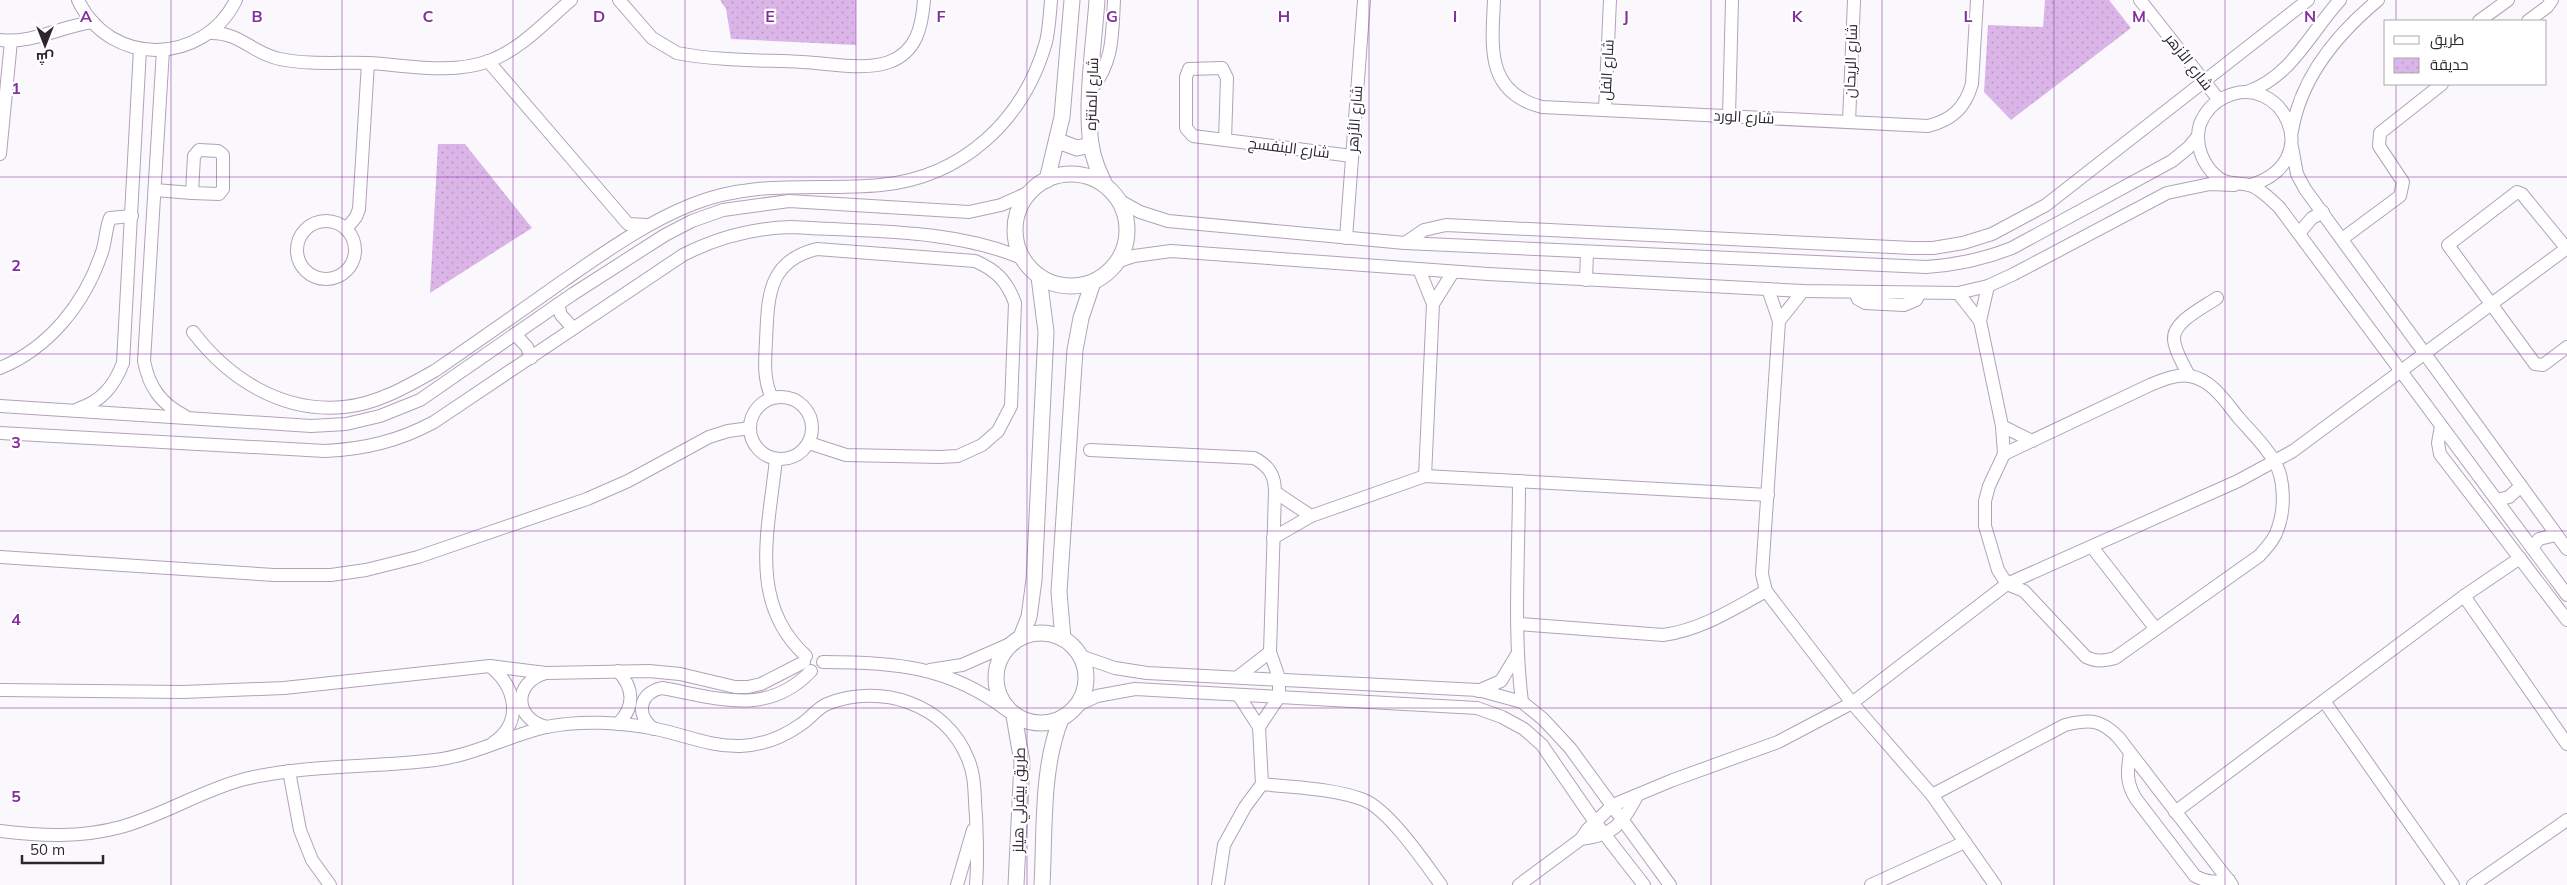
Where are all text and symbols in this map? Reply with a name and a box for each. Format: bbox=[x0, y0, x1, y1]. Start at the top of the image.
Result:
text: A bbox=[80, 6, 92, 26]
text: B bbox=[251, 6, 263, 26]
text: C bbox=[423, 6, 434, 26]
text: D bbox=[593, 6, 605, 26]
text: E bbox=[765, 6, 775, 26]
text: F bbox=[936, 6, 946, 26]
text: G bbox=[1106, 6, 1118, 26]
text: H bbox=[1278, 6, 1290, 26]
text: I bbox=[1453, 6, 1457, 26]
text: J bbox=[1623, 6, 1629, 26]
text: K bbox=[1792, 6, 1804, 26]
text: L bbox=[1964, 6, 1973, 26]
text: M bbox=[2132, 6, 2146, 26]
text: N bbox=[2304, 6, 2316, 26]
north arrow bbox=[20, 20, 70, 70]
legend bbox=[2384, 20, 2547, 85]
street label: شارع الريحان bbox=[1840, 24, 1863, 99]
street label: شارع الأزهر bbox=[2159, 29, 2218, 95]
text: طريق bbox=[2430, 30, 2464, 50]
street label: شارع الفل bbox=[1595, 39, 1620, 101]
text: ش bbox=[36, 49, 54, 67]
text: حديقة bbox=[2430, 55, 2469, 74]
street label: شارع المنتزه bbox=[1081, 57, 1104, 131]
text: 1 bbox=[11, 78, 21, 98]
street label: شارع الأزهر bbox=[1343, 85, 1368, 154]
street label: شارع الورد bbox=[1713, 105, 1775, 130]
street label: شارع البنفسج bbox=[1247, 133, 1331, 164]
text: 2 bbox=[11, 255, 21, 275]
text: 3 bbox=[11, 432, 21, 452]
text: 4 bbox=[11, 609, 21, 629]
street label: طريق بيفرلي هيلز bbox=[1008, 747, 1032, 854]
text: 5 bbox=[11, 786, 21, 806]
scale bar bbox=[22, 832, 104, 864]
text: 50 m bbox=[30, 840, 65, 859]

